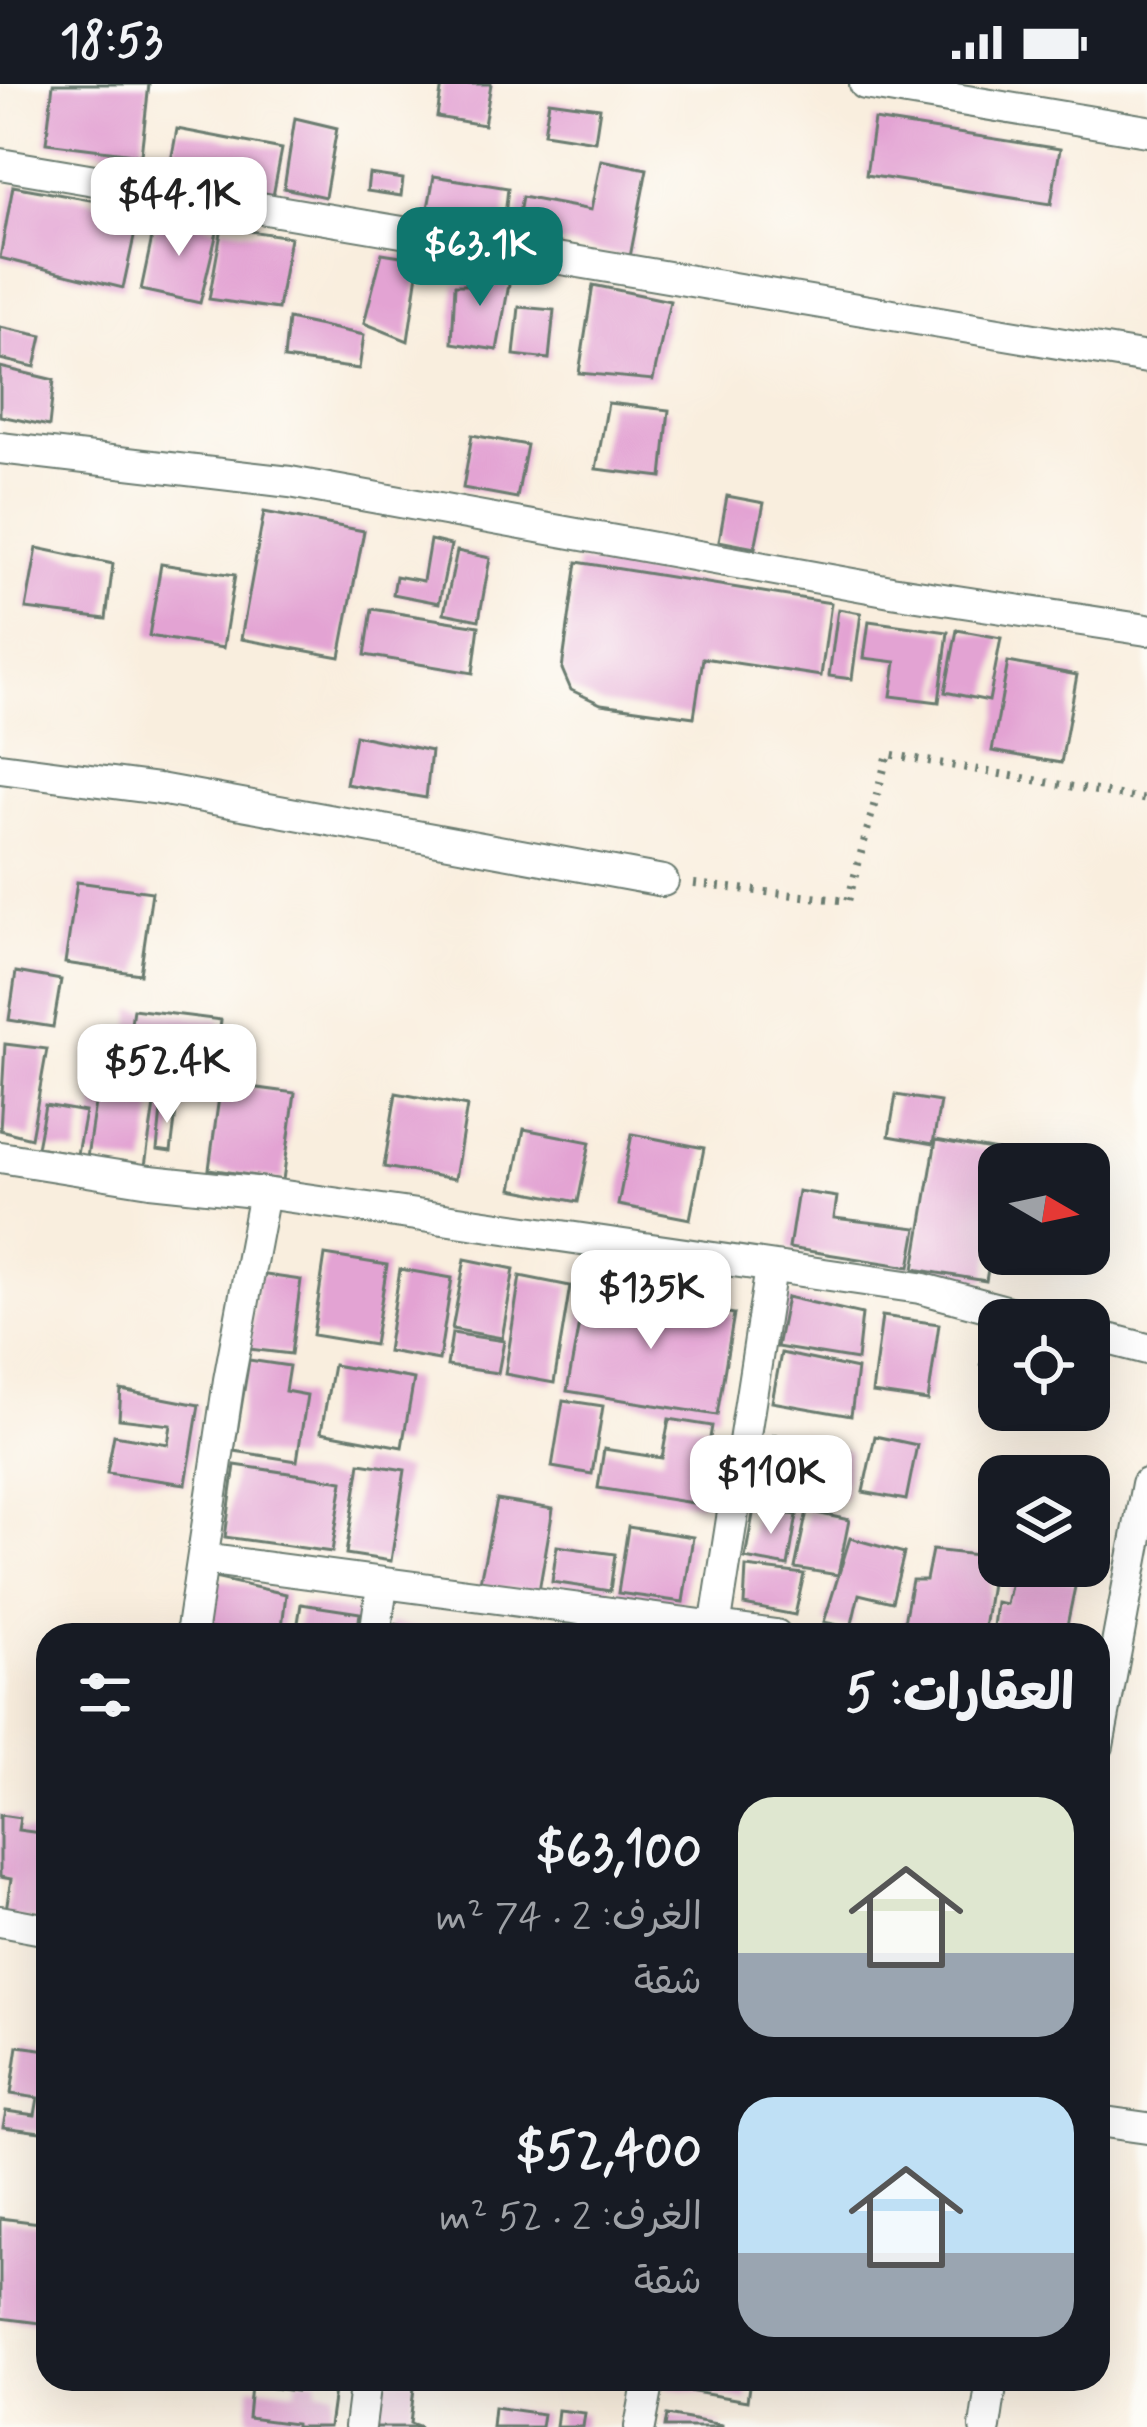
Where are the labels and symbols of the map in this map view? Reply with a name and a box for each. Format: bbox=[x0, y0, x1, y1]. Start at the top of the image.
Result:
pin: $44.1K bbox=[81, 157, 277, 259]
pin: $63.1K bbox=[382, 207, 578, 309]
pin: $52.4K bbox=[69, 1024, 265, 1126]
north arrow bbox=[978, 1143, 1110, 1275]
pin: $135K bbox=[567, 1250, 735, 1352]
pin: $110K bbox=[687, 1435, 855, 1537]

